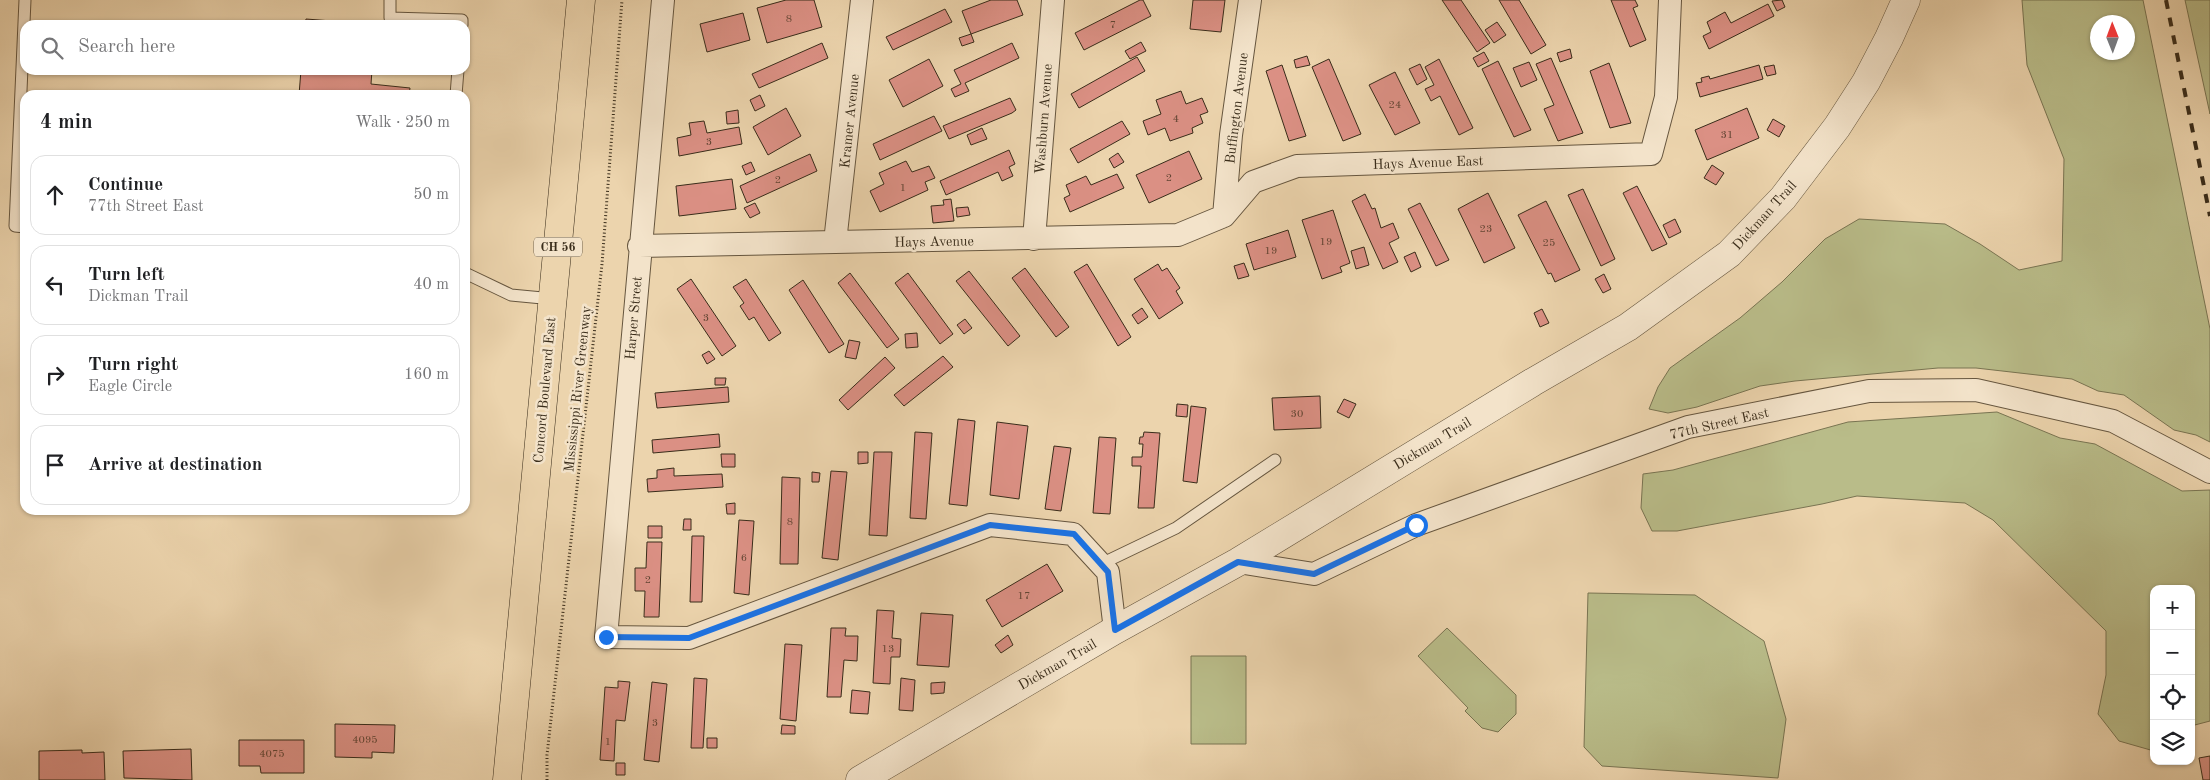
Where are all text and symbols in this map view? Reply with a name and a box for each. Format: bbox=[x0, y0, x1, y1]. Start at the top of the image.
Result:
house number: 8 bbox=[786, 14, 792, 25]
north arrow bbox=[2090, 15, 2135, 60]
search box bbox=[20, 20, 470, 75]
house number: 7 bbox=[1110, 20, 1116, 31]
icon: search bbox=[38, 34, 66, 62]
text: Search here bbox=[78, 38, 175, 57]
street label: Buffington Avenue bbox=[1223, 52, 1251, 165]
street label: Washburn Avenue bbox=[1033, 63, 1055, 175]
street label: Kramer Avenue bbox=[838, 73, 862, 169]
house number: 24 bbox=[1389, 100, 1401, 111]
text: 4 min bbox=[40, 112, 93, 133]
house number: 4 bbox=[1173, 114, 1179, 125]
text: Walk · 250 m bbox=[355, 115, 450, 131]
house number: 31 bbox=[1721, 130, 1733, 141]
house number: 3 bbox=[706, 137, 712, 148]
street label: Hays Avenue East bbox=[1372, 154, 1484, 172]
house number: 2 bbox=[1166, 173, 1172, 184]
house number: 2 bbox=[775, 175, 781, 186]
text: Continue bbox=[88, 176, 163, 195]
street label: Dickman Trail bbox=[1730, 178, 1799, 253]
icon: ahead bbox=[41, 181, 69, 209]
house number: 1 bbox=[900, 183, 906, 194]
text: 50 m bbox=[413, 187, 449, 203]
text: 77th Street East bbox=[88, 199, 204, 215]
house number: 23 bbox=[1480, 224, 1492, 235]
street label: Hays Avenue bbox=[894, 234, 974, 250]
house number: 19 bbox=[1320, 237, 1332, 248]
road number: CH 56 bbox=[534, 238, 582, 256]
house number: 25 bbox=[1543, 238, 1555, 249]
house number: 19 bbox=[1265, 246, 1277, 257]
text: Turn left bbox=[88, 266, 165, 285]
icon: left bbox=[41, 271, 69, 299]
street label: Harper Street bbox=[623, 275, 645, 361]
text: 40 m bbox=[413, 277, 449, 293]
text: Dickman Trail bbox=[88, 289, 188, 305]
street label: Mississippi River Greenway bbox=[562, 305, 594, 473]
house number: 3 bbox=[703, 313, 709, 324]
street label: Concord Boulevard East bbox=[532, 316, 558, 464]
text: Turn right bbox=[88, 356, 178, 375]
icon: right bbox=[41, 361, 69, 389]
text: 160 m bbox=[404, 367, 449, 383]
text: Eagle Circle bbox=[88, 379, 172, 395]
street label: 77th Street East bbox=[1668, 406, 1770, 442]
house number: 30 bbox=[1291, 409, 1303, 420]
street label: Dickman Trail bbox=[1391, 415, 1474, 472]
icon: arrive bbox=[41, 451, 69, 479]
text: Arrive at destination bbox=[88, 456, 262, 475]
route start bbox=[1405, 514, 1428, 537]
house number: 8 bbox=[787, 517, 793, 528]
house number: 6 bbox=[741, 553, 747, 564]
house number: 2 bbox=[645, 575, 651, 586]
map controls bbox=[2150, 585, 2195, 765]
button: + bbox=[2150, 585, 2195, 630]
house number: 17 bbox=[1018, 591, 1030, 602]
route end bbox=[595, 626, 618, 649]
button: − bbox=[2150, 630, 2195, 675]
street label: Dickman Trail bbox=[1016, 637, 1099, 693]
house number: 13 bbox=[882, 644, 894, 655]
button: locate bbox=[2150, 675, 2195, 720]
house number: 3 bbox=[652, 718, 658, 729]
button: layers bbox=[2150, 720, 2195, 765]
house number: 4095 bbox=[352, 735, 378, 746]
house number: 1 bbox=[605, 737, 611, 748]
house number: 4075 bbox=[259, 749, 285, 760]

